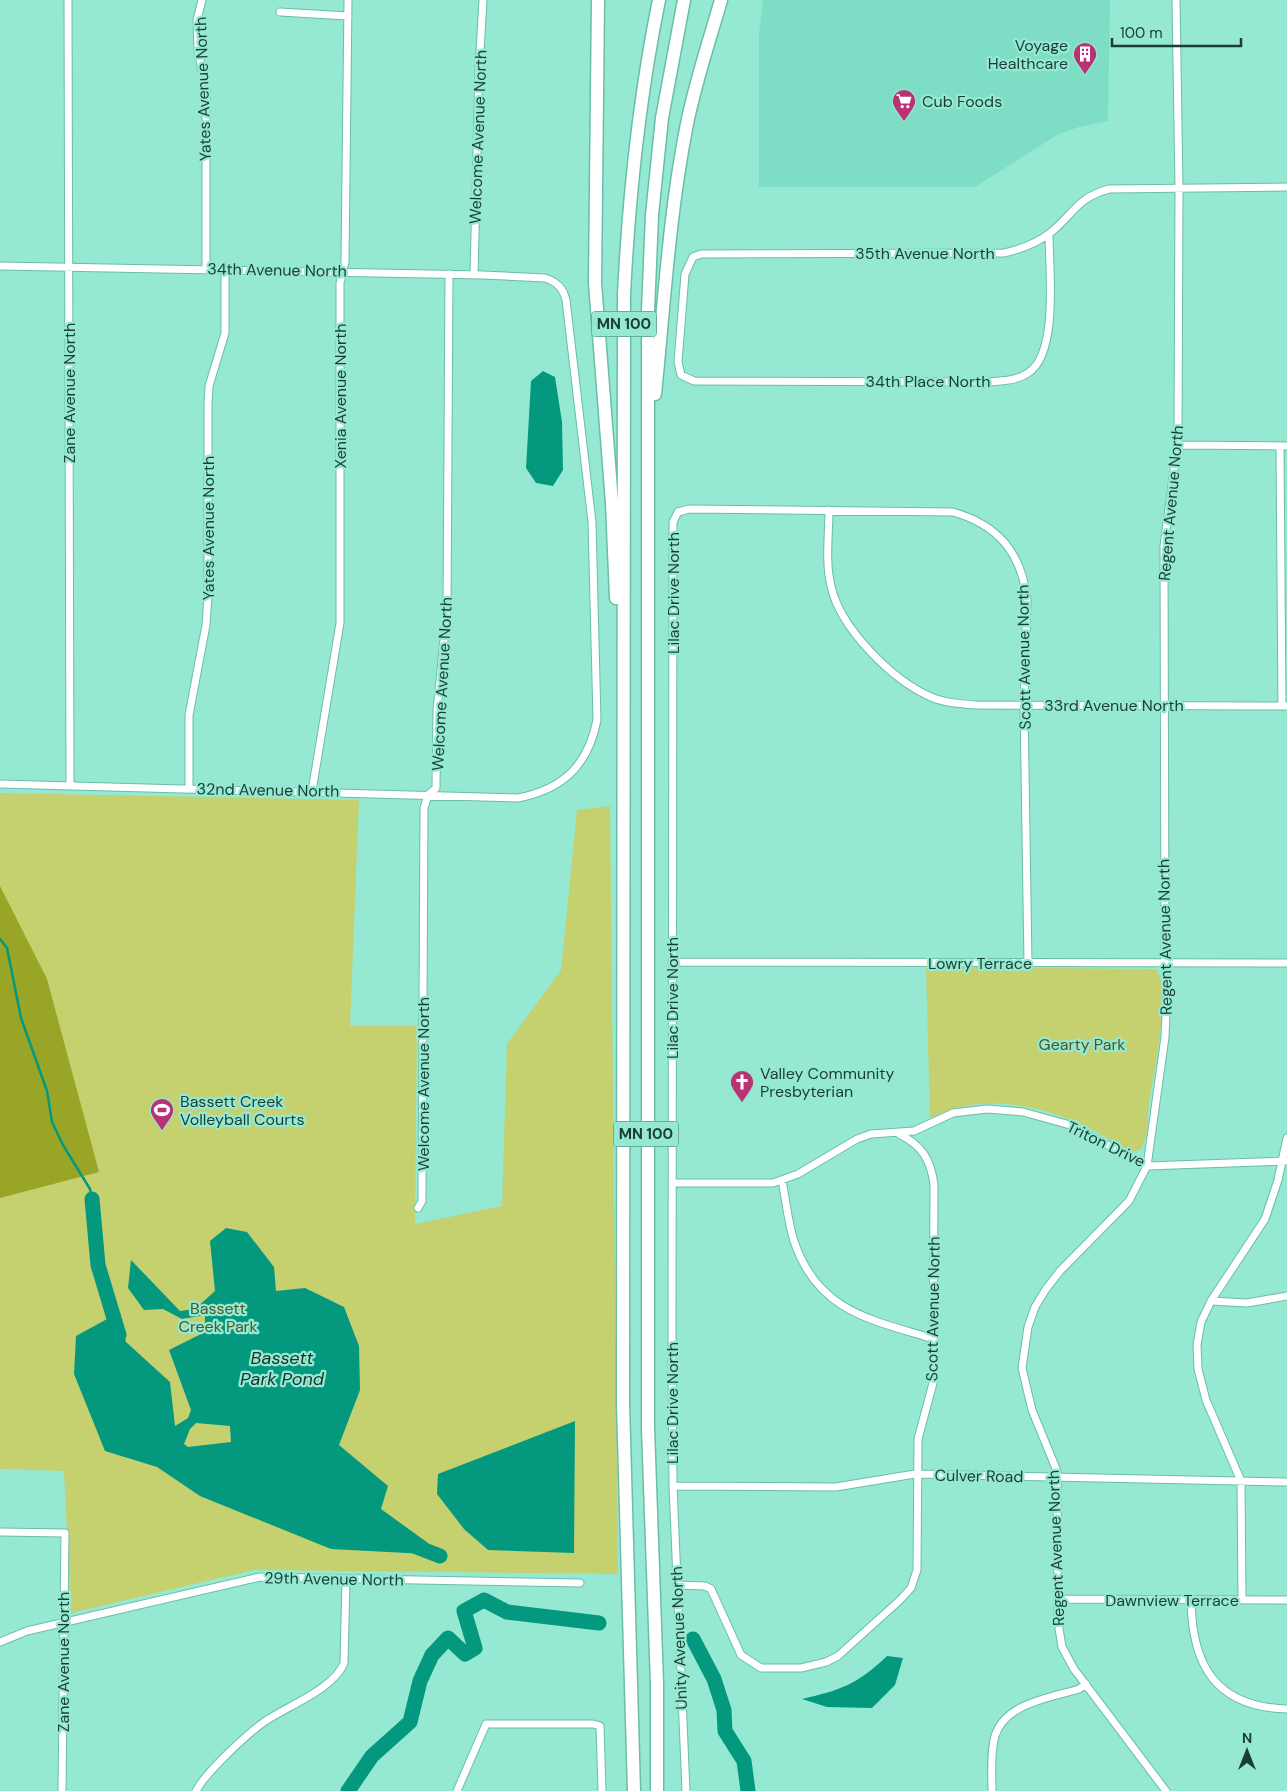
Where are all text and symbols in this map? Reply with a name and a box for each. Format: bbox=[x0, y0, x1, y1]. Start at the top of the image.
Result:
scale bar bbox=[1112, 15, 1241, 47]
street label: Yates Avenue North bbox=[190, 16, 216, 162]
text: 100 m bbox=[1120, 23, 1163, 43]
place label: Voyage Healthcare bbox=[988, 35, 1068, 74]
building icon: Voyage Healthcare bbox=[1072, 41, 1098, 75]
street label: Welcome Avenue North bbox=[464, 50, 492, 224]
supermarket icon: Cub Foods bbox=[891, 88, 917, 122]
place label: Cub Foods bbox=[922, 91, 1002, 112]
street label: 35th Avenue North bbox=[855, 243, 995, 264]
street label: 34th Avenue North bbox=[207, 258, 347, 282]
road number: MN 100 bbox=[592, 312, 656, 336]
street label: Zane Avenue North bbox=[59, 323, 80, 463]
street label: Xenia Avenue North bbox=[330, 324, 351, 468]
street label: 34th Place North bbox=[866, 371, 990, 392]
street label: Regent Avenue North bbox=[1154, 424, 1188, 582]
street label: Yates Avenue North bbox=[198, 456, 219, 600]
street label: Lilac Drive North bbox=[663, 532, 684, 654]
street label: Scott Avenue North bbox=[1012, 584, 1036, 730]
street label: Welcome Avenue North bbox=[427, 596, 457, 772]
street label: 33rd Avenue North bbox=[1044, 695, 1184, 716]
street label: 32nd Avenue North bbox=[196, 778, 340, 802]
street label: Regent Avenue North bbox=[1153, 859, 1177, 1015]
street label: Lilac Drive North bbox=[662, 937, 683, 1059]
street label: Lowry Terrace bbox=[928, 953, 1032, 974]
street label: Welcome Avenue North bbox=[413, 997, 434, 1171]
park label: Gearty Park bbox=[1039, 1034, 1125, 1055]
place label: Valley Community Presbyterian bbox=[760, 1063, 895, 1102]
church icon: Valley Community Presbyterian bbox=[729, 1069, 755, 1103]
place label: Bassett Creek Volleyball Courts bbox=[180, 1091, 304, 1130]
sports icon: Bassett Creek Volleyball Courts bbox=[149, 1097, 175, 1131]
street label: Triton Drive bbox=[1063, 1116, 1149, 1172]
road number: MN 100 bbox=[614, 1122, 678, 1146]
street label: Scott Avenue North bbox=[921, 1236, 945, 1382]
park label: Bassett Creek Park bbox=[178, 1298, 258, 1337]
street label: Lilac Drive North bbox=[662, 1342, 683, 1464]
water label: Bassett Park Pond bbox=[240, 1346, 325, 1391]
street label: Culver Road bbox=[934, 1465, 1024, 1487]
street label: Regent Avenue North bbox=[1043, 1470, 1069, 1626]
street label: Unity Avenue North bbox=[666, 1566, 692, 1710]
street label: 29th Avenue North bbox=[264, 1567, 404, 1591]
street label: Dawnview Terrace bbox=[1105, 1590, 1239, 1611]
street label: Zane Avenue North bbox=[53, 1592, 74, 1732]
north arrow bbox=[1222, 1726, 1272, 1776]
text: N bbox=[1242, 1729, 1252, 1747]

